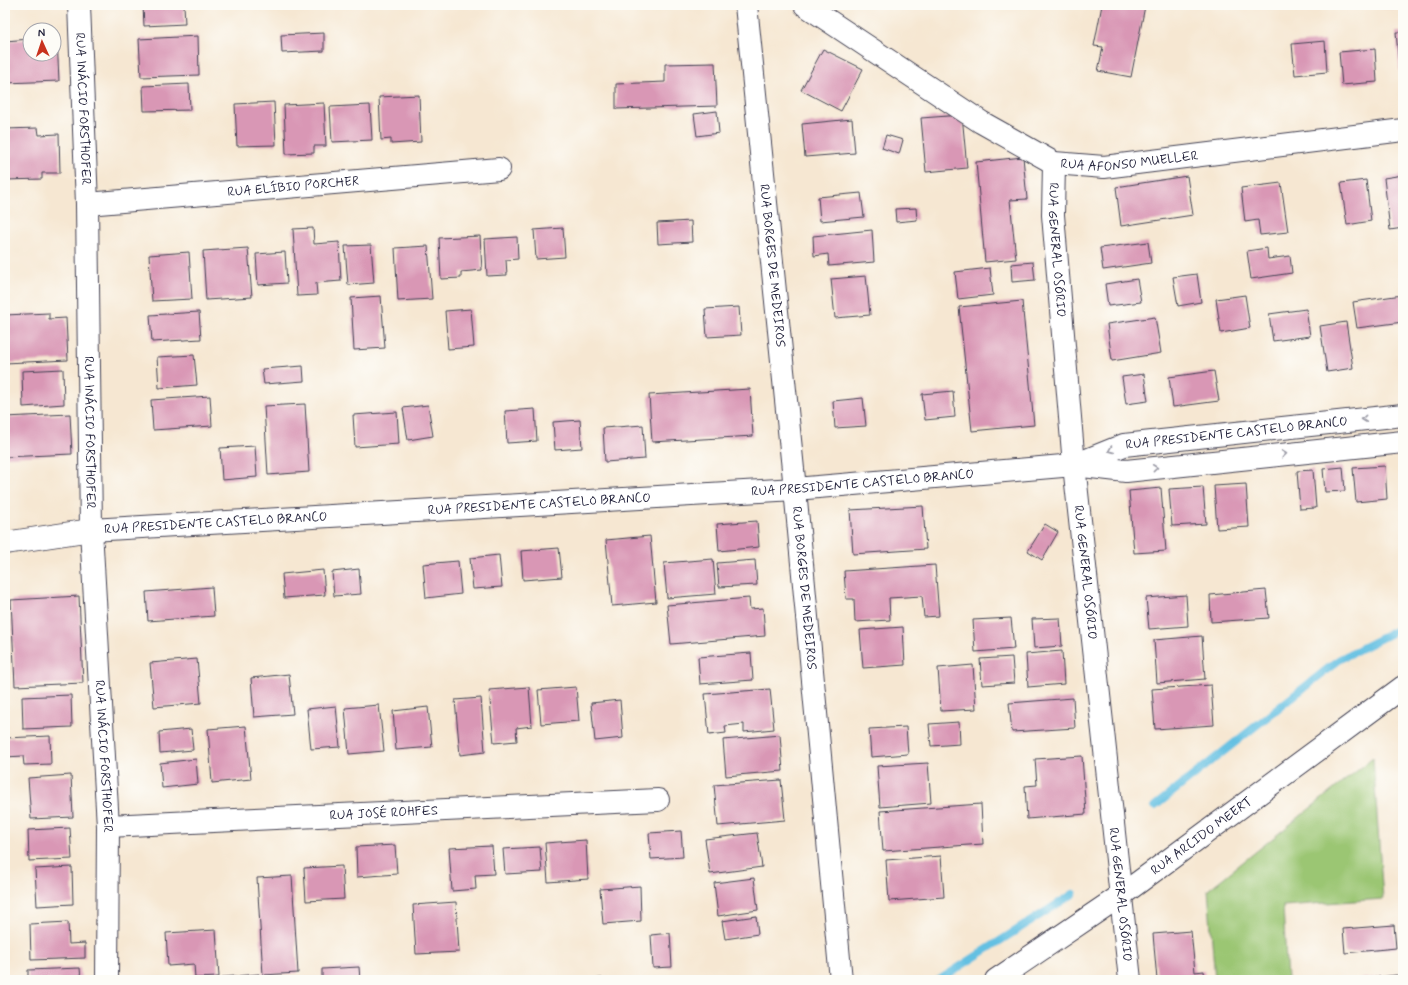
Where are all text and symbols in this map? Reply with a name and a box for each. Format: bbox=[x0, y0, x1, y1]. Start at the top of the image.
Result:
north arrow bbox=[22, 22, 62, 62]
text: N bbox=[38, 26, 46, 40]
street label: RUA INÁCIO FORSTHOFER bbox=[72, 32, 95, 186]
street label: RUA AFONSO MUELLER bbox=[1060, 147, 1200, 175]
street label: RUA ELÍBIO PORCHER bbox=[227, 172, 360, 201]
street label: RUA GENERAL OSÓRIO bbox=[1044, 182, 1070, 318]
street label: RUA BORGES DE MEDEIROS bbox=[756, 183, 789, 349]
street label: RUA INÁCIO FORSTHOFER bbox=[80, 356, 99, 510]
street label: RUA PRESIDENTE CASTELO BRANCO bbox=[1125, 413, 1349, 453]
one-way arrow bbox=[1361, 414, 1367, 423]
one-way arrow bbox=[1107, 446, 1114, 454]
one-way arrow bbox=[1281, 450, 1287, 459]
one-way arrow bbox=[1151, 464, 1158, 473]
street label: RUA PRESIDENTE CASTELO BRANCO bbox=[751, 465, 975, 500]
street label: RUA PRESIDENTE CASTELO BRANCO bbox=[427, 489, 651, 519]
street label: RUA GENERAL OSÓRIO bbox=[1070, 504, 1101, 640]
street label: RUA BORGES DE MEDEIROS bbox=[788, 506, 820, 671]
street label: RUA PRESIDENTE CASTELO BRANCO bbox=[104, 508, 328, 538]
street label: RUA INÁCIO FORSTHOFER bbox=[91, 680, 117, 833]
street label: RUA ARCIDO MEERT bbox=[1147, 793, 1256, 879]
street label: RUA JOSÉ ROHFES bbox=[329, 802, 438, 824]
street label: RUA GENERAL OSÓRIO bbox=[1105, 827, 1136, 963]

